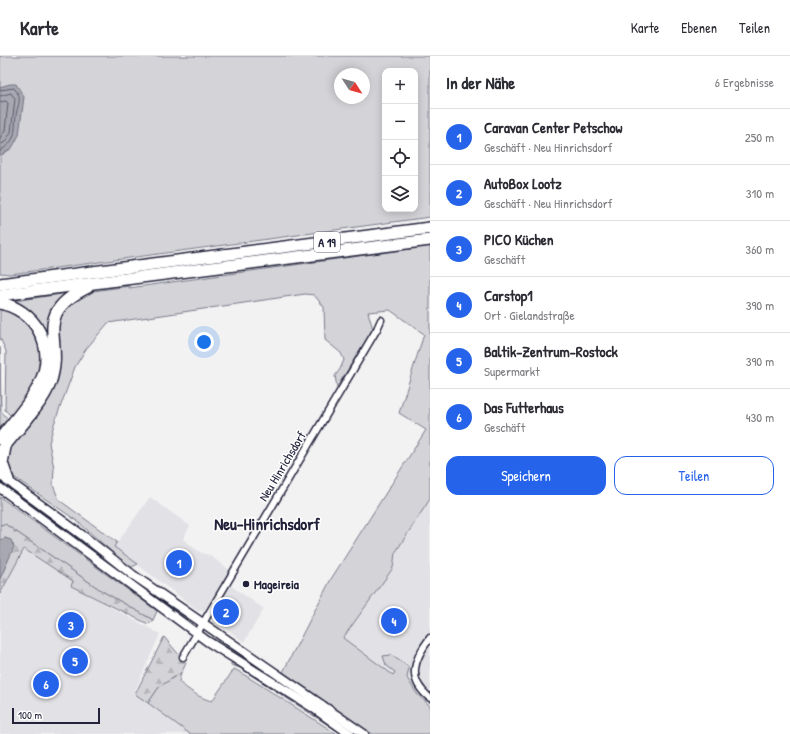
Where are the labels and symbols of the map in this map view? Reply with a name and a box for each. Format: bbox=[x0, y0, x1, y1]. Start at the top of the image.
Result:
north arrow bbox=[334, 68, 370, 104]
road number: A 19 bbox=[314, 232, 340, 252]
your location bbox=[194, 332, 214, 352]
street label: Neu Hinrichsdorf bbox=[254, 427, 310, 504]
district label: Neu-Hinrichsdorf bbox=[214, 512, 321, 535]
pin: 1 bbox=[166, 548, 192, 578]
place label: Mageireia bbox=[254, 575, 300, 594]
marker: Mageireia bbox=[241, 579, 251, 589]
pin: 2 bbox=[213, 597, 239, 627]
pin: 4 bbox=[381, 606, 407, 636]
pin: 3 bbox=[58, 610, 84, 640]
pin: 5 bbox=[62, 646, 88, 676]
pin: 6 bbox=[33, 669, 59, 699]
scale bar bbox=[12, 706, 100, 725]

